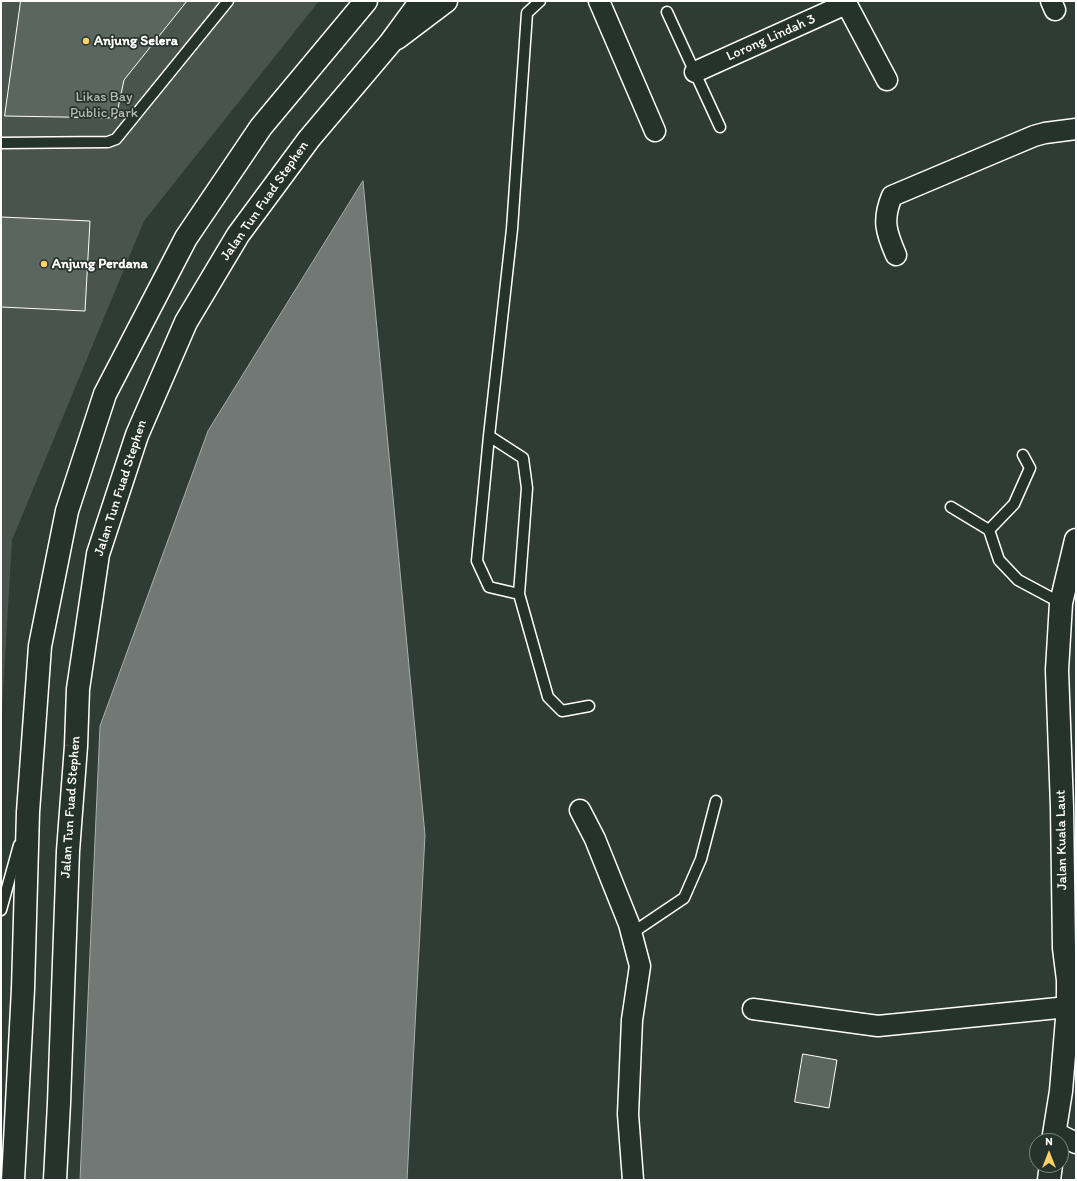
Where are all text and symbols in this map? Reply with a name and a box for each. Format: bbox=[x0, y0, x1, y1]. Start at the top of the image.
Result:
street label: Lorong Lindah 3 bbox=[724, 11, 818, 65]
place label: Anjung Selera bbox=[94, 33, 178, 49]
marker: Anjung Selera bbox=[81, 36, 91, 46]
park label: Likas Bay Public Park bbox=[70, 89, 138, 122]
street label: Jalan Tun Fuad Stephen bbox=[217, 138, 313, 264]
place label: Anjung Perdana bbox=[52, 256, 148, 272]
marker: Anjung Perdana bbox=[39, 259, 49, 269]
street label: Jalan Tun Fuad Stephen bbox=[91, 418, 151, 558]
street label: Jalan Tun Fuad Stephen bbox=[58, 735, 84, 879]
street label: Jalan Kuala Laut bbox=[1053, 790, 1071, 890]
north arrow bbox=[1029, 1133, 1069, 1173]
text: N bbox=[1045, 1135, 1053, 1148]

